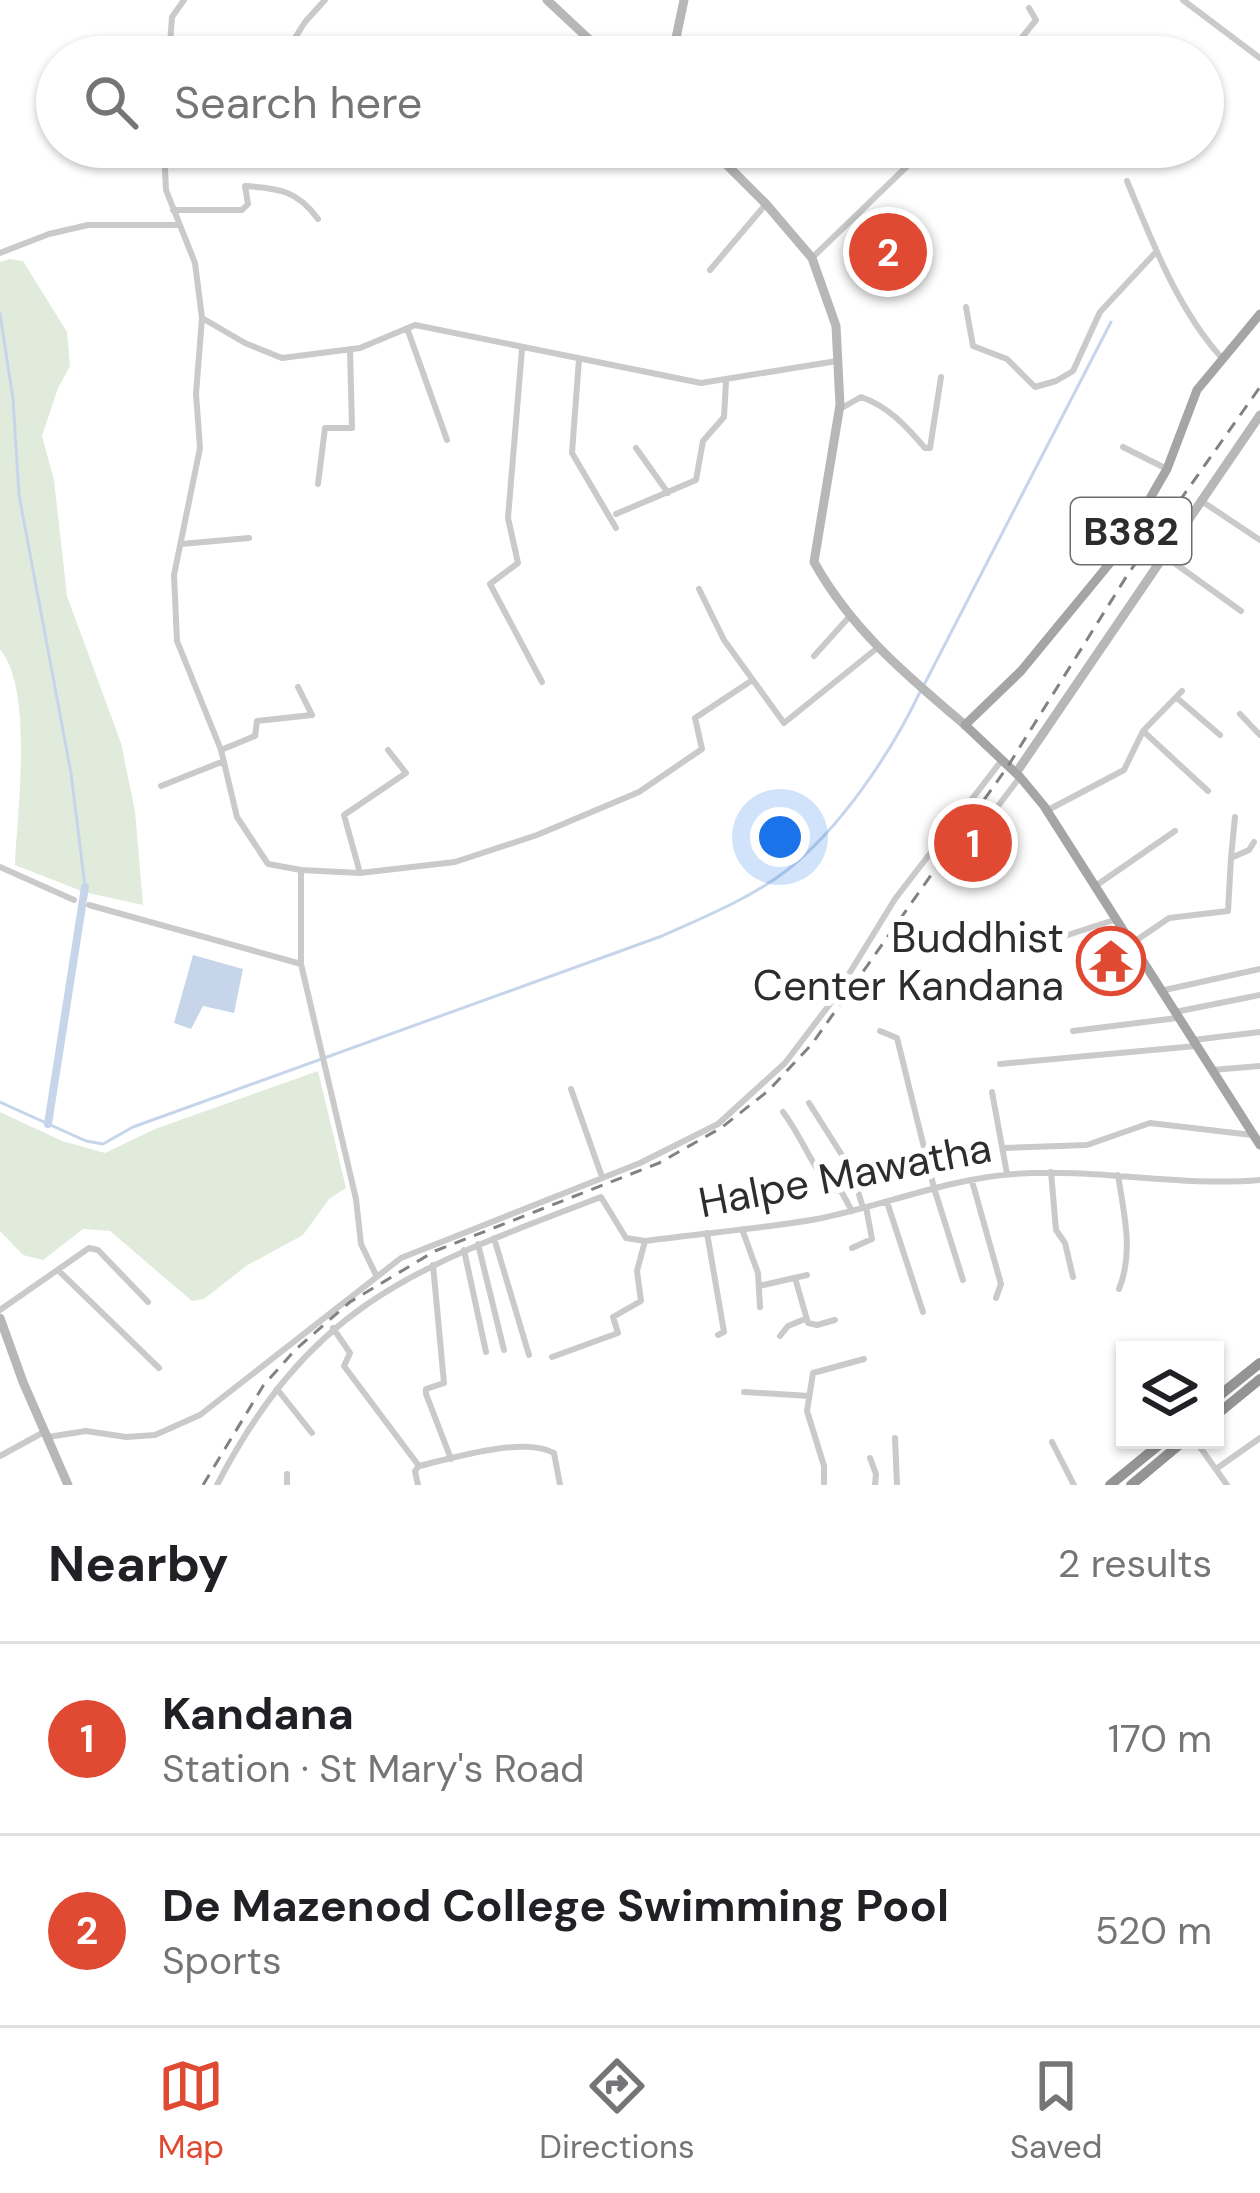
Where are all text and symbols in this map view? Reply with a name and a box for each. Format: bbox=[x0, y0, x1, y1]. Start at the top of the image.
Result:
search box bbox=[36, 36, 1224, 168]
icon: search bbox=[78, 69, 144, 135]
text: Search here bbox=[174, 73, 422, 132]
pin: 2 bbox=[849, 207, 927, 297]
road number: B382 bbox=[1071, 498, 1191, 564]
pin: 1 bbox=[934, 798, 1012, 888]
your location bbox=[750, 807, 810, 867]
place label: Buddhist Center Kandana bbox=[753, 910, 1064, 1013]
temple icon: Buddhist Center Kandana bbox=[1076, 926, 1146, 996]
street label: Halpe Mawatha bbox=[694, 1120, 996, 1230]
map controls bbox=[1116, 1341, 1224, 1449]
button: layers bbox=[1116, 1341, 1224, 1449]
text: Nearby bbox=[48, 1530, 229, 1597]
text: 2 results bbox=[1058, 1538, 1212, 1589]
text: Kandana bbox=[162, 1684, 354, 1743]
text: 1 bbox=[80, 1713, 94, 1764]
text: 170 m bbox=[1108, 1713, 1212, 1764]
text: Station · St Mary's Road bbox=[162, 1743, 585, 1794]
text: De Mazenod College Swimming Pool bbox=[162, 1876, 949, 1935]
text: 2 bbox=[76, 1905, 98, 1956]
text: 520 m bbox=[1095, 1905, 1212, 1956]
text: Sports bbox=[162, 1935, 281, 1986]
tab: Map bbox=[158, 2053, 224, 2168]
tab: Directions bbox=[539, 2053, 695, 2168]
tab: Saved bbox=[1010, 2053, 1102, 2168]

